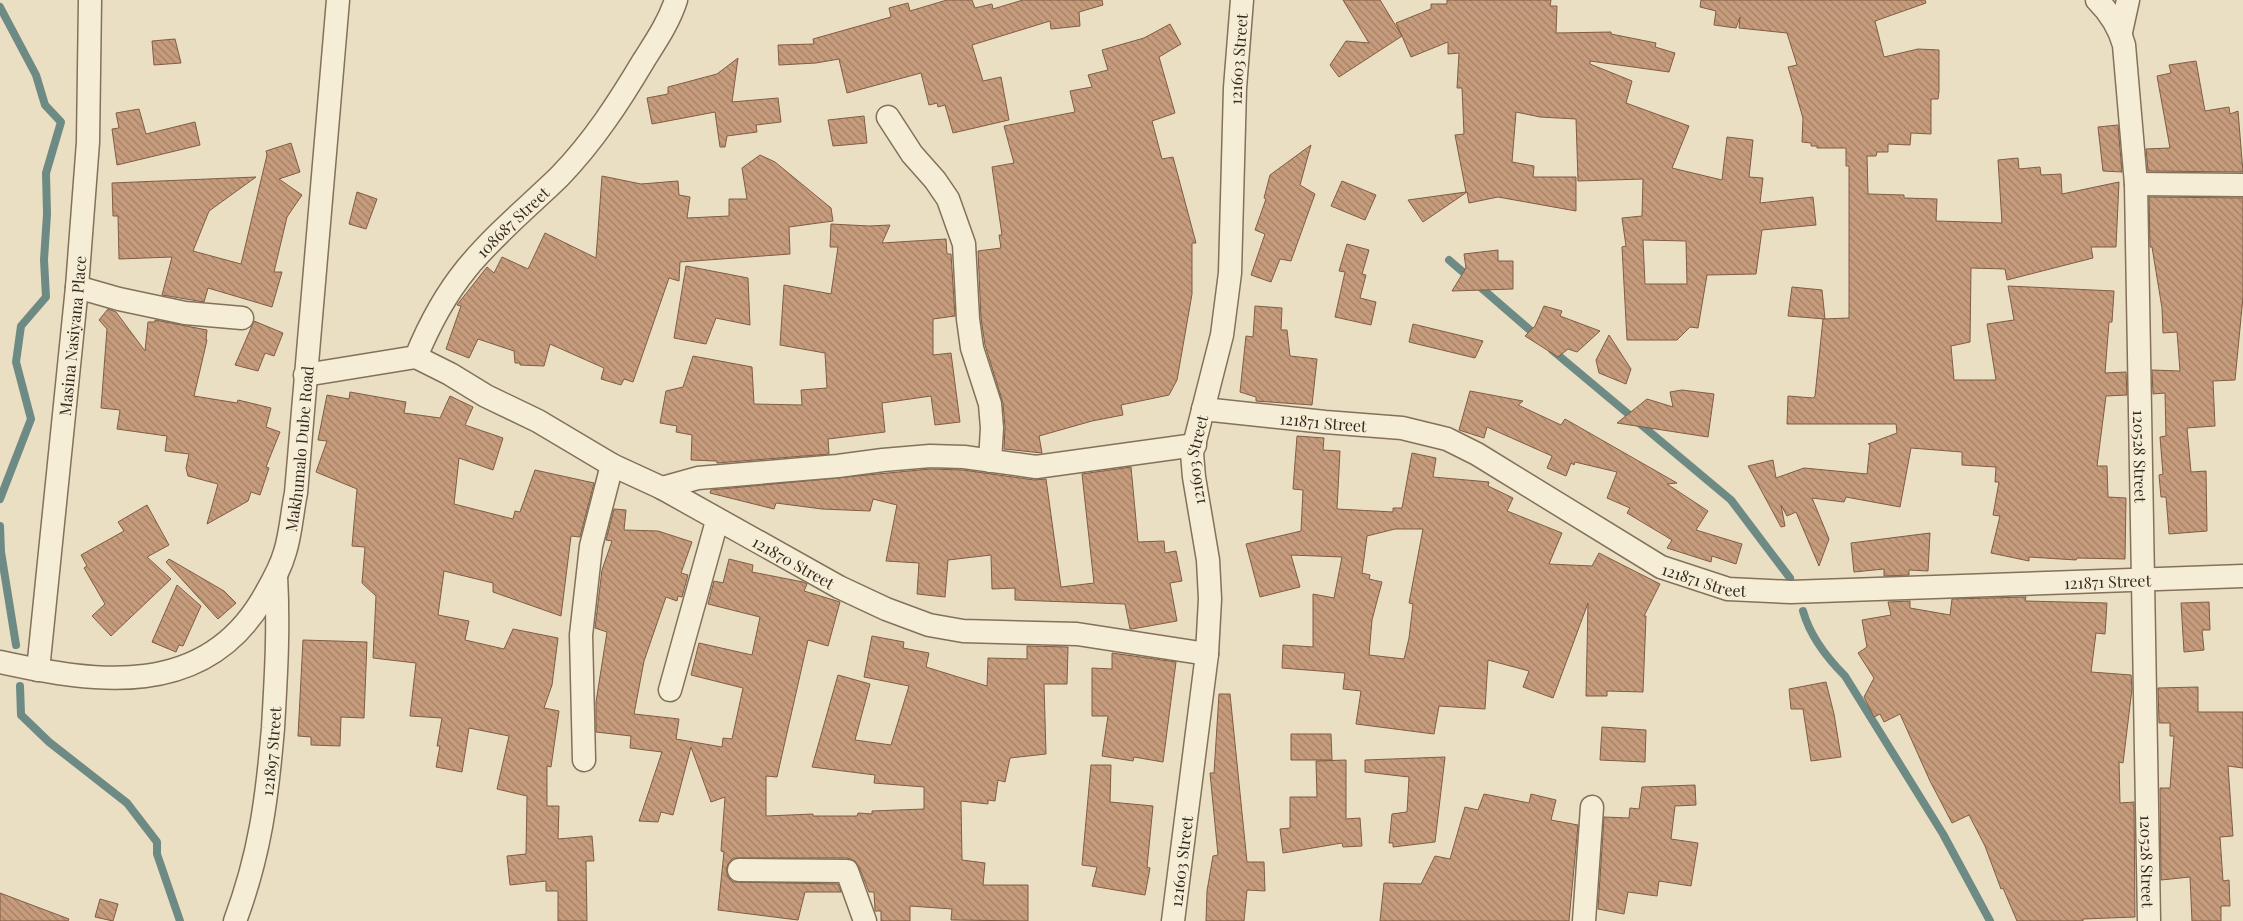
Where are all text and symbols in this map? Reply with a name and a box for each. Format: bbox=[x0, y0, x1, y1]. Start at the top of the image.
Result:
street label: 121603 Street bbox=[1224, 12, 1251, 105]
street label: 108687 Street bbox=[471, 181, 553, 262]
street label: Masina Nasiyana Place bbox=[53, 255, 90, 417]
street label: Makhumalo Dube Road bbox=[279, 365, 317, 533]
street label: 121871 Street bbox=[1279, 407, 1368, 436]
street label: 120528 Street bbox=[2129, 410, 2152, 503]
street label: 121603 Street bbox=[1181, 412, 1212, 507]
street label: 121870 Street bbox=[749, 530, 839, 593]
street label: 121871 Street bbox=[1659, 558, 1747, 600]
street label: 121871 Street bbox=[2064, 569, 2152, 593]
street label: 121897 Street bbox=[255, 706, 285, 797]
street label: 121603 Street bbox=[1164, 814, 1197, 908]
street label: 120528 Street bbox=[2137, 815, 2159, 908]

